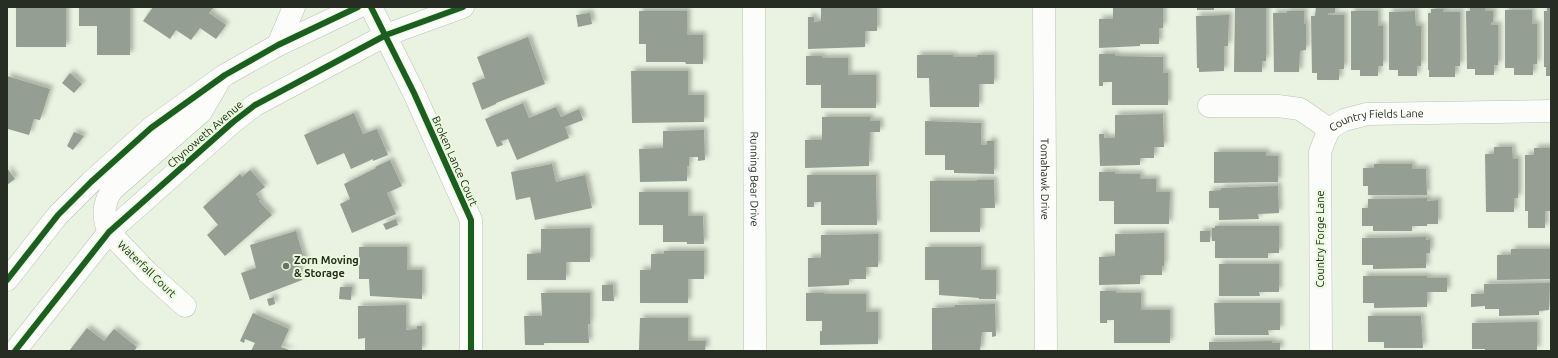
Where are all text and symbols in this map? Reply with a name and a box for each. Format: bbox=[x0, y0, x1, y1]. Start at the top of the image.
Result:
street label: Chynoweth Avenue bbox=[165, 98, 245, 170]
street label: Country Fields Lane bbox=[1327, 107, 1424, 134]
street label: Broken Lance Court bbox=[430, 114, 480, 208]
street label: Running Bear Drive bbox=[748, 131, 761, 227]
street label: Tomahawk Drive bbox=[1039, 138, 1051, 220]
street label: Country Forge Lane bbox=[1314, 190, 1326, 288]
street label: Waterfall Court bbox=[115, 238, 179, 300]
place label: Zorn Moving & Storage bbox=[294, 254, 359, 279]
marker: Zorn Moving & Storage bbox=[281, 261, 291, 271]

